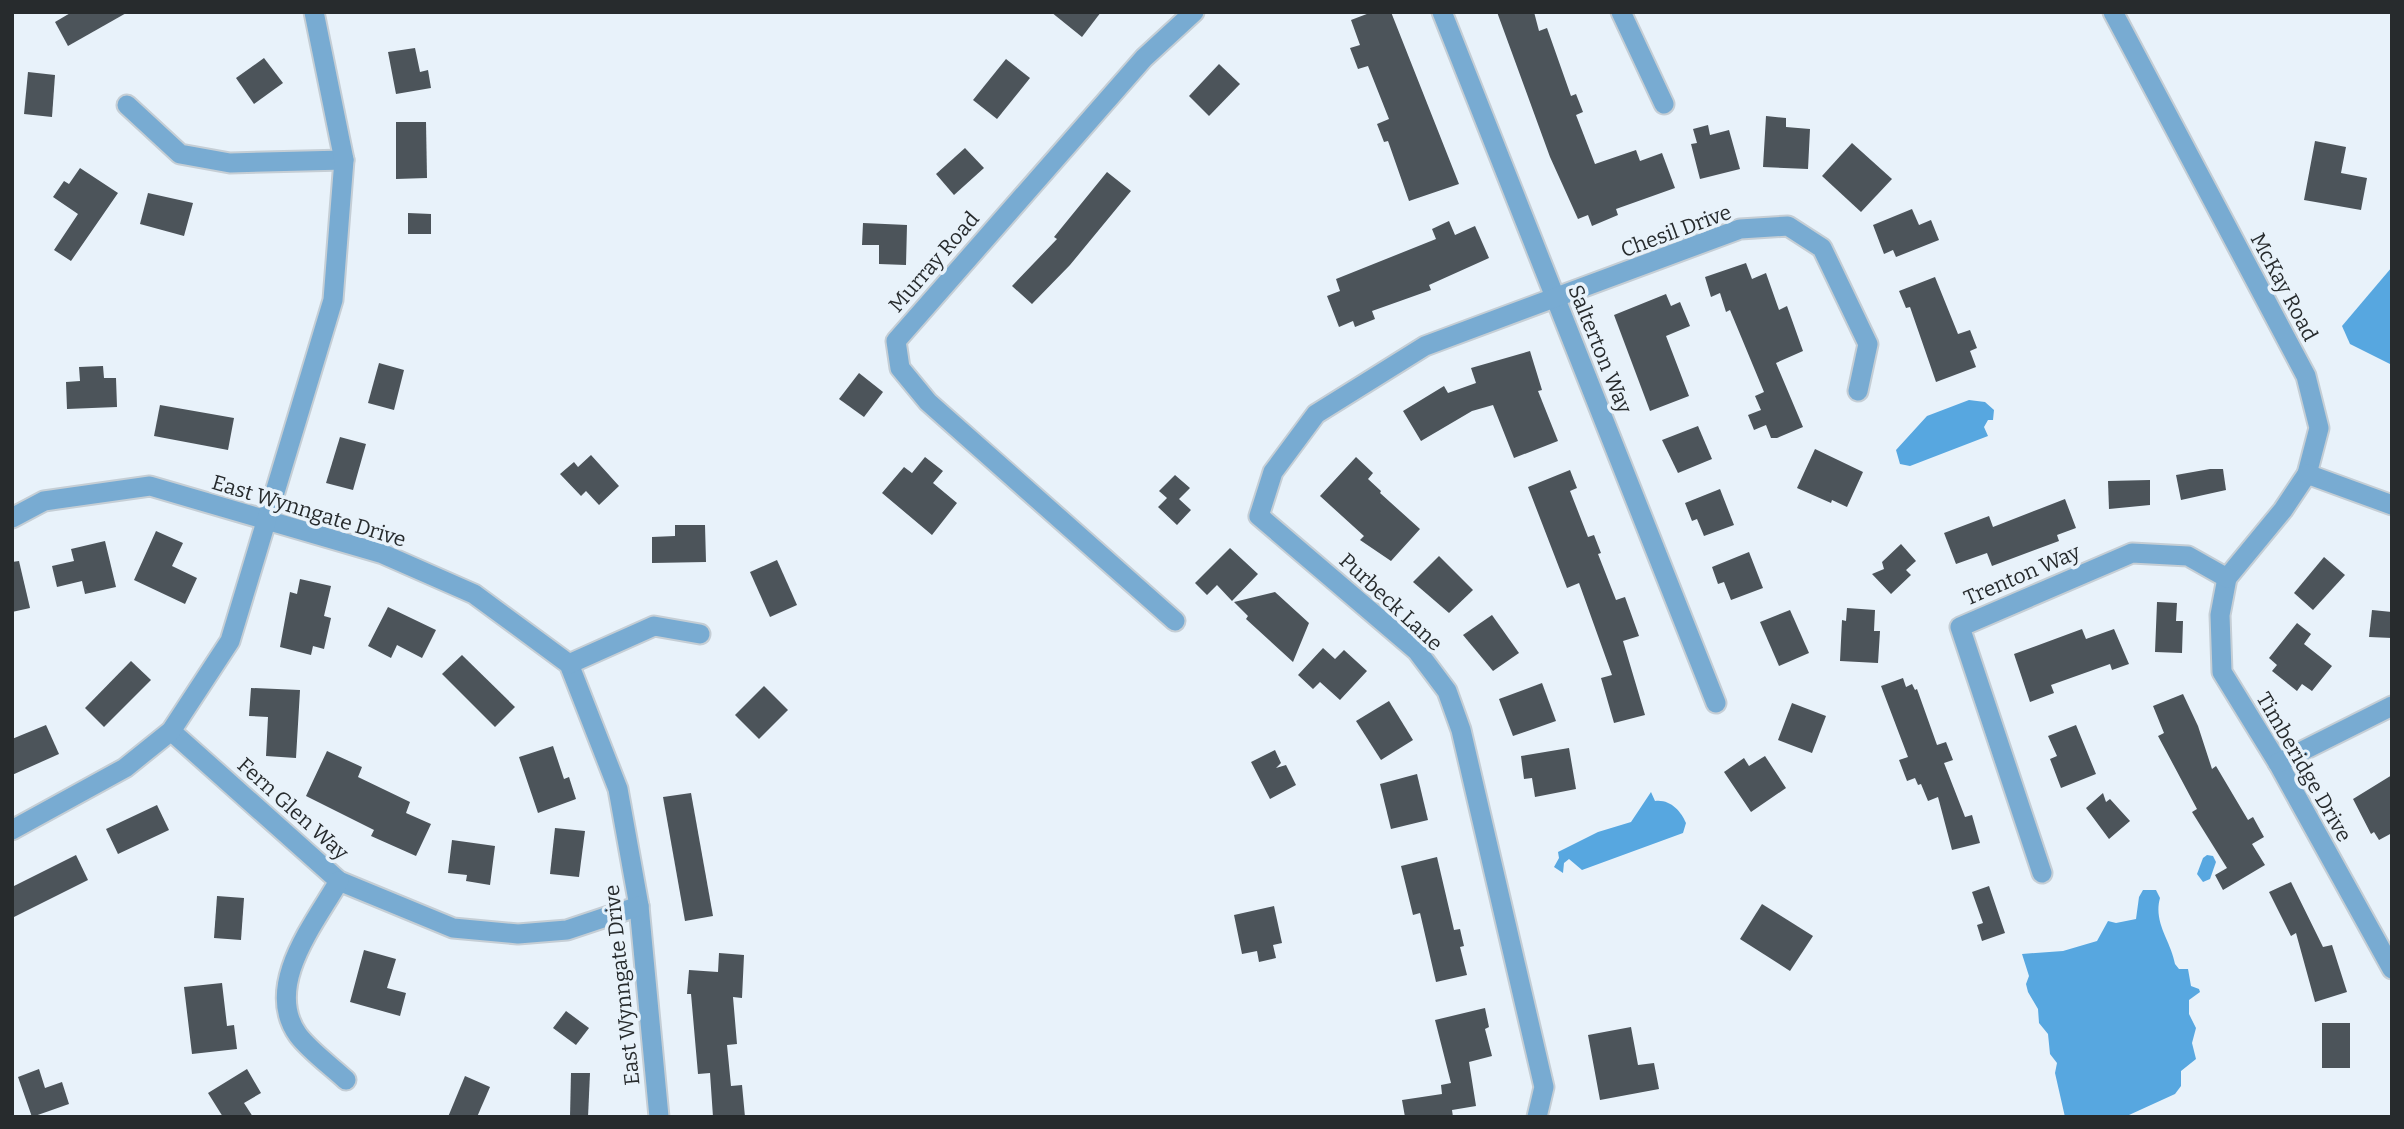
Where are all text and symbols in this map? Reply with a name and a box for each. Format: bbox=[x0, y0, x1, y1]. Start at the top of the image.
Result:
street label: Chesil Drive bbox=[1617, 199, 1735, 263]
street label: Murray Road bbox=[883, 206, 985, 318]
street label: McKay Road bbox=[2245, 229, 2323, 345]
street label: Salterton Way bbox=[1562, 281, 1638, 418]
street label: East Wynngate Drive bbox=[209, 469, 409, 553]
street label: Trenton Way bbox=[1960, 538, 2085, 611]
street label: Purbeck Lane bbox=[1334, 548, 1448, 656]
street label: Timberidge Drive bbox=[2251, 688, 2357, 846]
street label: Fern Glen Way bbox=[232, 752, 355, 866]
street label: East Wynngate Drive bbox=[599, 883, 645, 1087]

